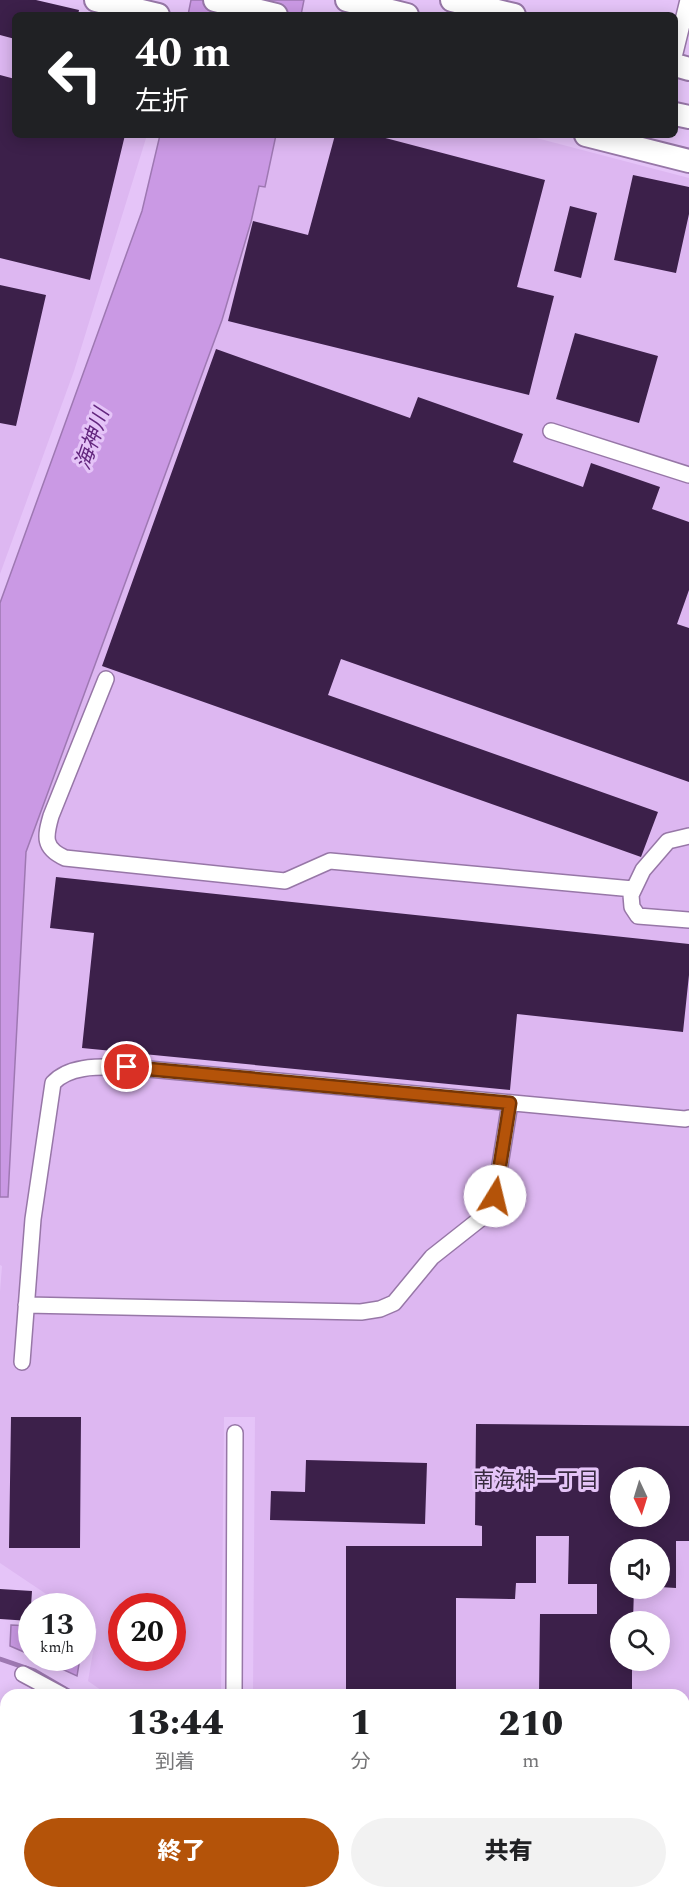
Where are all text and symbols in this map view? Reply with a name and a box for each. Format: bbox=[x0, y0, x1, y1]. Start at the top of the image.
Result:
text: 40 m bbox=[135, 22, 230, 85]
icon: left bbox=[36, 36, 114, 114]
text: 左折 bbox=[135, 81, 189, 123]
water label: 海神川 bbox=[68, 402, 119, 474]
pin bbox=[101, 1041, 152, 1092]
icon: arrive bbox=[110, 1050, 143, 1083]
position arrow bbox=[463, 1164, 527, 1228]
district label: 南海神一丁目 bbox=[473, 1465, 599, 1497]
north arrow bbox=[610, 1467, 670, 1527]
map controls bbox=[610, 1467, 670, 1671]
button: sound bbox=[610, 1539, 670, 1599]
speed limit sign: 20 bbox=[108, 1593, 186, 1671]
text: 13 bbox=[40, 1602, 74, 1648]
button: search bbox=[610, 1611, 670, 1671]
text: km/h bbox=[40, 1636, 74, 1659]
text: 13:44 bbox=[127, 1696, 223, 1751]
text: 1 bbox=[350, 1696, 372, 1751]
text: 210 bbox=[498, 1697, 563, 1752]
text: m bbox=[522, 1746, 539, 1776]
text: 到着 bbox=[155, 1747, 195, 1777]
text: 分 bbox=[351, 1747, 371, 1777]
button: 終了 bbox=[24, 1818, 339, 1887]
button: 共有 bbox=[351, 1818, 666, 1887]

